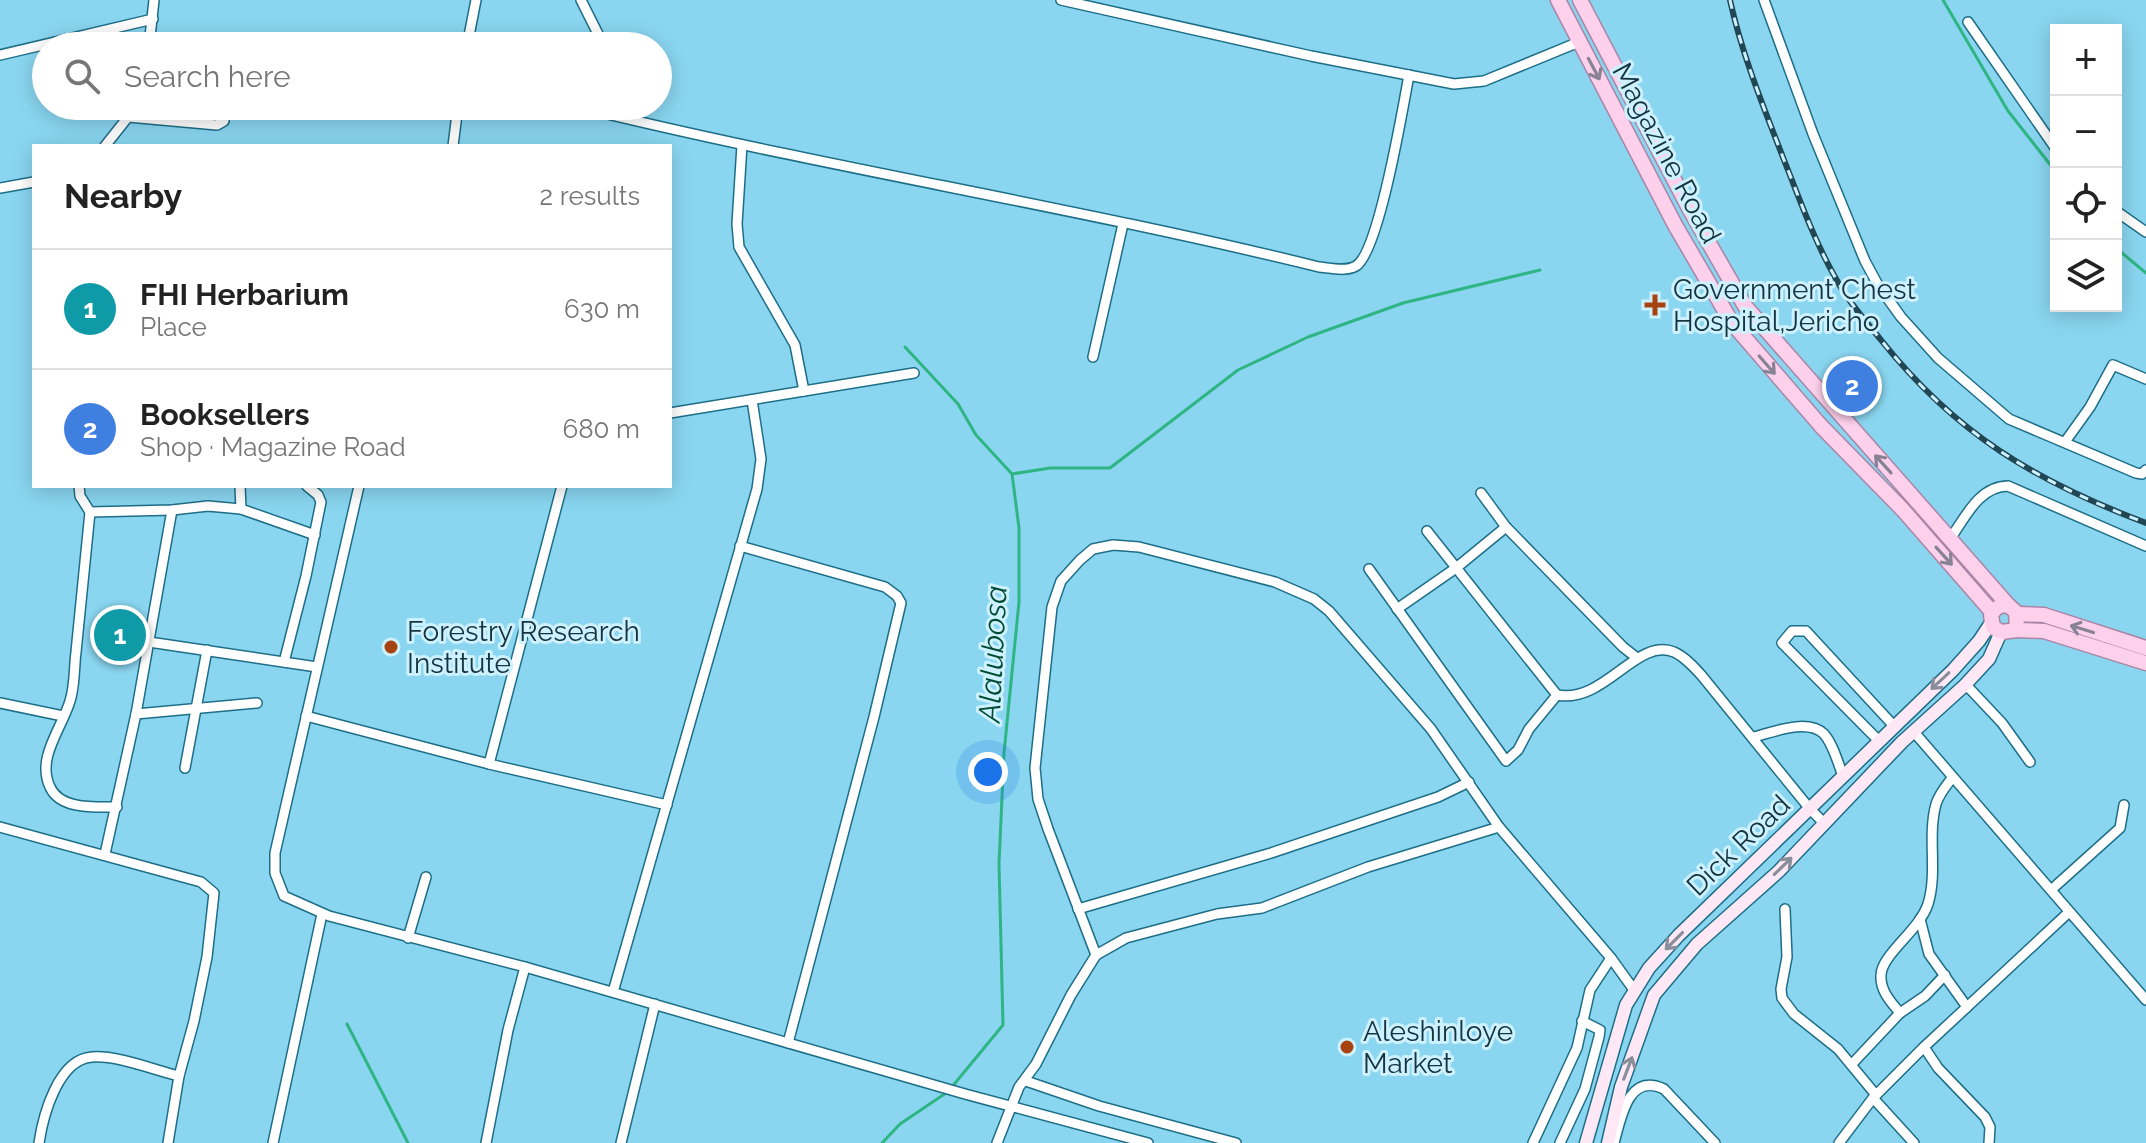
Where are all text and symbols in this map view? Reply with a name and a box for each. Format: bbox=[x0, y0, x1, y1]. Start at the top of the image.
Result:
map controls bbox=[2050, 24, 2122, 312]
button: + bbox=[2050, 24, 2122, 96]
search box bbox=[32, 32, 672, 120]
icon: search bbox=[60, 54, 104, 98]
one-way arrow bbox=[1586, 57, 1602, 81]
street label: Magazine Road bbox=[1605, 58, 1728, 249]
text: Search here bbox=[124, 59, 291, 94]
button: − bbox=[2050, 96, 2122, 168]
button: locate bbox=[2050, 168, 2122, 240]
text: Nearby bbox=[64, 176, 182, 216]
text: 2 results bbox=[540, 181, 640, 211]
button: layers bbox=[2050, 240, 2122, 312]
place label: Government Chest Hospital,Jericho bbox=[1673, 273, 1917, 338]
text: FHI Herbarium bbox=[140, 277, 349, 312]
text: 1 bbox=[84, 294, 96, 324]
text: 630 m bbox=[564, 294, 640, 324]
marker: Government Chest Hospital,Jericho bbox=[1644, 294, 1666, 316]
text: Place bbox=[140, 312, 207, 342]
one-way arrow bbox=[1758, 355, 1776, 375]
pin: 2 bbox=[1826, 356, 1878, 416]
text: Booksellers bbox=[140, 397, 310, 432]
text: 2 bbox=[83, 414, 97, 444]
text: 680 m bbox=[562, 414, 640, 444]
text: Shop · Magazine Road bbox=[140, 432, 406, 462]
one-way arrow bbox=[1875, 454, 1893, 474]
one-way arrow bbox=[1935, 545, 1953, 565]
water label: Alalubosa bbox=[971, 585, 1014, 725]
pin: 1 bbox=[94, 605, 146, 665]
place label: Forestry Research Institute bbox=[407, 615, 640, 680]
one-way arrow bbox=[2070, 621, 2095, 635]
marker: Forestry Research Institute bbox=[382, 638, 400, 656]
one-way arrow bbox=[1930, 672, 1950, 691]
your location bbox=[968, 752, 1008, 792]
street label: Dick Road bbox=[1680, 788, 1797, 903]
one-way arrow bbox=[1773, 857, 1793, 876]
one-way arrow bbox=[1664, 931, 1683, 951]
place label: Aleshinloye Market bbox=[1363, 1015, 1513, 1080]
marker: Aleshinloye Market bbox=[1338, 1038, 1356, 1056]
one-way arrow bbox=[1622, 1056, 1636, 1081]

